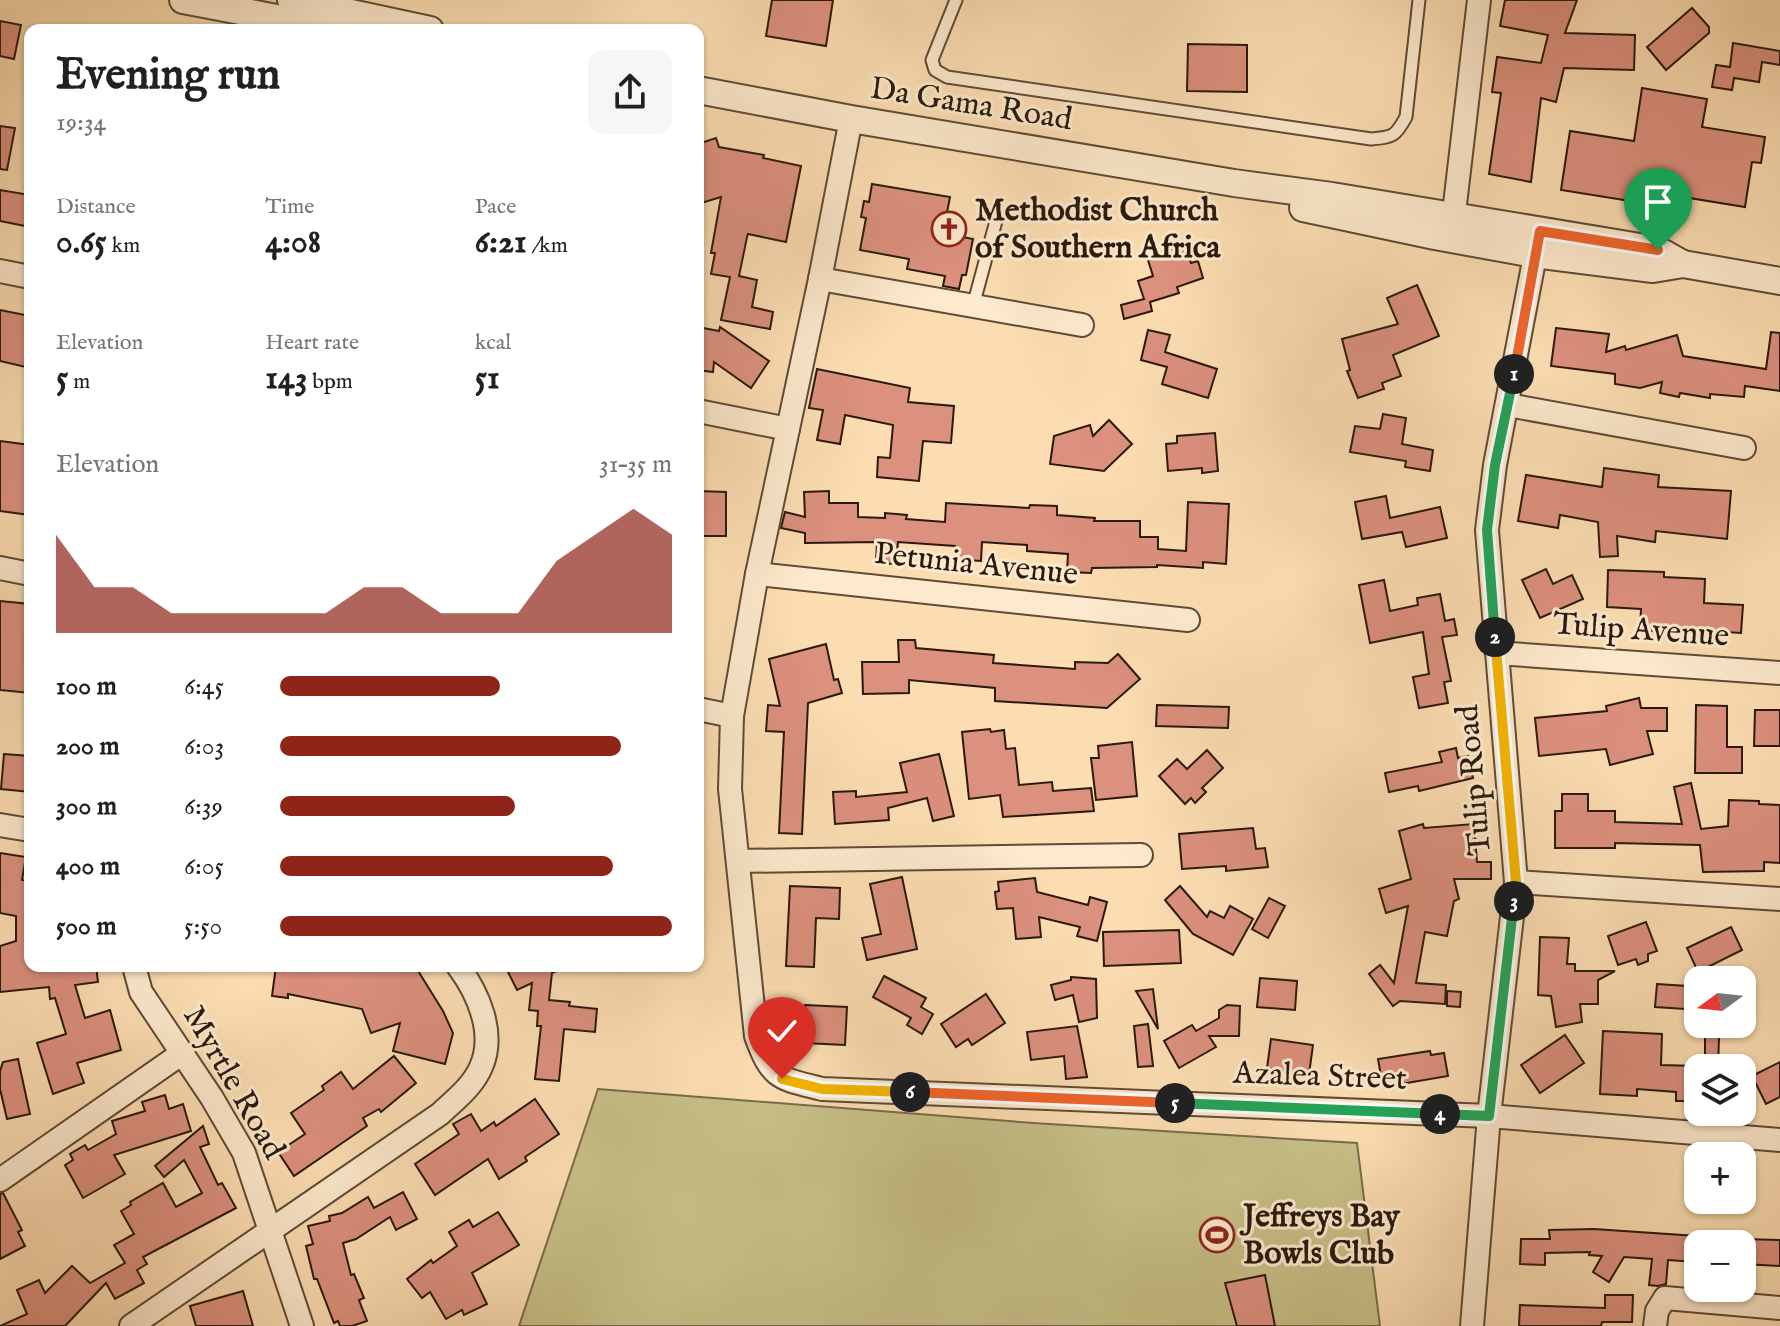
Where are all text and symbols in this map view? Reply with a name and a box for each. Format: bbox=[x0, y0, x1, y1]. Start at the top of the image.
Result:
text: Evening run bbox=[56, 48, 280, 104]
button: share bbox=[588, 50, 672, 134]
street label: Da Gama Road bbox=[867, 69, 1076, 141]
text: 19:34 bbox=[56, 106, 106, 139]
pin bbox=[1624, 168, 1692, 250]
icon: arrive bbox=[1636, 180, 1680, 224]
place label: Methodist Church of Southern Africa bbox=[975, 191, 1221, 269]
text: Distance bbox=[56, 193, 136, 221]
text: Time bbox=[265, 193, 314, 221]
text: Pace bbox=[475, 193, 516, 221]
church icon: Methodist Church of Southern Africa bbox=[930, 210, 968, 248]
text: 0.65 bbox=[56, 221, 107, 264]
text: 4:08 bbox=[265, 221, 321, 264]
text: 6:21 bbox=[475, 221, 527, 264]
text: km bbox=[107, 232, 140, 260]
text: /km bbox=[527, 232, 568, 260]
text: Elevation bbox=[56, 329, 143, 357]
text: Heart rate bbox=[265, 329, 359, 357]
text: kcal bbox=[475, 329, 511, 357]
pin: 1 bbox=[1494, 354, 1534, 394]
text: 5 bbox=[56, 357, 68, 400]
text: 143 bbox=[265, 357, 307, 400]
text: 51 bbox=[475, 357, 500, 400]
text: 1 bbox=[1510, 360, 1518, 388]
text: m bbox=[68, 368, 90, 396]
text: bpm bbox=[307, 368, 353, 396]
text: Elevation bbox=[56, 448, 159, 481]
text: 31–35 m bbox=[599, 448, 672, 481]
street label: Petunia Avenue bbox=[872, 534, 1080, 596]
street label: Tulip Avenue bbox=[1552, 604, 1730, 658]
pin: 2 bbox=[1475, 617, 1515, 657]
text: 2 bbox=[1490, 623, 1500, 651]
text: 100 m bbox=[56, 670, 117, 703]
text: 6:45 bbox=[184, 670, 224, 703]
street label: Tulip Road bbox=[1448, 702, 1502, 857]
text: 200 m bbox=[56, 730, 120, 763]
text: 6:03 bbox=[184, 730, 224, 763]
text: 300 m bbox=[56, 790, 117, 823]
text: 6:39 bbox=[184, 790, 223, 823]
text: 400 m bbox=[56, 850, 120, 883]
text: 6:05 bbox=[184, 850, 224, 883]
pin: 3 bbox=[1494, 881, 1534, 921]
text: 3 bbox=[1510, 887, 1518, 915]
text: 500 m bbox=[56, 910, 117, 943]
text: 5:50 bbox=[184, 910, 222, 943]
north arrow bbox=[1684, 966, 1756, 1038]
map controls bbox=[1684, 966, 1756, 1302]
pin bbox=[748, 997, 816, 1079]
street label: Myrtle Road bbox=[173, 999, 294, 1168]
icon: check bbox=[760, 1009, 804, 1053]
street label: Azalea Street bbox=[1231, 1053, 1408, 1101]
button: layers bbox=[1684, 1054, 1756, 1126]
pin: 6 bbox=[890, 1072, 930, 1112]
text: 6 bbox=[905, 1078, 915, 1106]
pin: 5 bbox=[1155, 1083, 1195, 1123]
text: 5 bbox=[1171, 1089, 1179, 1117]
pin: 4 bbox=[1420, 1094, 1460, 1134]
text: 4 bbox=[1435, 1100, 1445, 1128]
button: + bbox=[1684, 1142, 1756, 1214]
place label: Jeffreys Bay Bowls Club bbox=[1239, 1197, 1401, 1275]
sports icon: Jeffreys Bay Bowls Club bbox=[1198, 1216, 1236, 1254]
button: − bbox=[1684, 1230, 1756, 1302]

